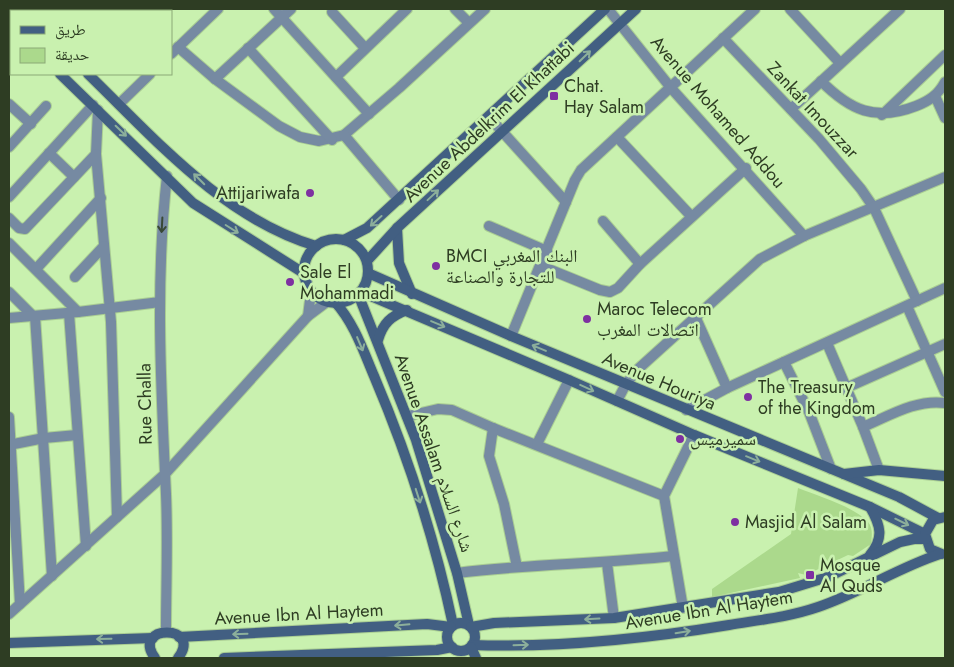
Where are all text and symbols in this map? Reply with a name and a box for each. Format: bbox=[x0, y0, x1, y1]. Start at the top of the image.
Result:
legend bbox=[10, 10, 172, 75]
text: طريق bbox=[55, 19, 86, 41]
street label: Avenue Mohamed Addou bbox=[644, 30, 792, 194]
street label: Avenue Abdelkrim El Khattabi bbox=[398, 36, 580, 208]
text: حديقة bbox=[55, 44, 90, 66]
one-way arrow bbox=[579, 50, 591, 62]
street label: Zankat Imouzzar bbox=[761, 56, 865, 165]
place label: Chat. Hay Salam bbox=[564, 73, 644, 120]
marker: Chat. Hay Salam bbox=[548, 90, 560, 102]
one-way arrow bbox=[115, 125, 127, 137]
one-way arrow bbox=[192, 173, 205, 185]
place label: Attijariwafa bbox=[216, 180, 300, 206]
marker: Attijariwafa bbox=[304, 187, 316, 199]
one-way arrow bbox=[427, 189, 440, 201]
one-way arrow bbox=[369, 215, 382, 226]
one-way arrow bbox=[157, 216, 166, 232]
one-way arrow bbox=[224, 224, 238, 234]
place label: BMCI البنك المغربي للتجارة والصناعة bbox=[446, 243, 578, 290]
place label: Sale El Mohammadi bbox=[300, 259, 394, 306]
marker: BMCI البنك المغربي للتجارة والصناعة bbox=[430, 260, 442, 272]
marker: Sale El Mohammadi bbox=[284, 276, 296, 288]
place label: Maroc Telecom اتصالات المغرب bbox=[597, 296, 712, 343]
marker: Maroc Telecom اتصالات المغرب bbox=[581, 313, 593, 325]
one-way arrow bbox=[430, 319, 445, 329]
one-way arrow bbox=[355, 336, 365, 351]
one-way arrow bbox=[532, 343, 547, 353]
street label: Avenue Houriya bbox=[598, 345, 720, 417]
street label: Avenue Assalam شارع السلام bbox=[388, 350, 480, 556]
street label: Rue Challa bbox=[131, 363, 159, 445]
place label: The Treasury of the Kingdom bbox=[758, 374, 876, 421]
one-way arrow bbox=[579, 383, 594, 393]
marker: The Treasury of the Kingdom bbox=[742, 391, 754, 403]
place label: سميرميس bbox=[690, 426, 756, 452]
marker: سميرميس bbox=[674, 433, 686, 445]
one-way arrow bbox=[745, 454, 760, 464]
one-way arrow bbox=[414, 487, 423, 503]
place label: Masjid Al Salam bbox=[745, 509, 867, 535]
marker: Masjid Al Salam bbox=[729, 516, 741, 528]
one-way arrow bbox=[894, 518, 909, 528]
place label: Mosque Al Quds bbox=[820, 552, 883, 599]
marker: Mosque Al Quds bbox=[804, 569, 816, 581]
street label: Avenue Ibn Al Haytem bbox=[623, 584, 795, 636]
street label: Avenue Ibn Al Haytem bbox=[214, 597, 384, 631]
one-way arrow bbox=[584, 614, 600, 623]
one-way arrow bbox=[395, 620, 411, 630]
one-way arrow bbox=[675, 627, 691, 637]
one-way arrow bbox=[232, 629, 248, 639]
one-way arrow bbox=[97, 634, 113, 644]
one-way arrow bbox=[513, 641, 529, 650]

